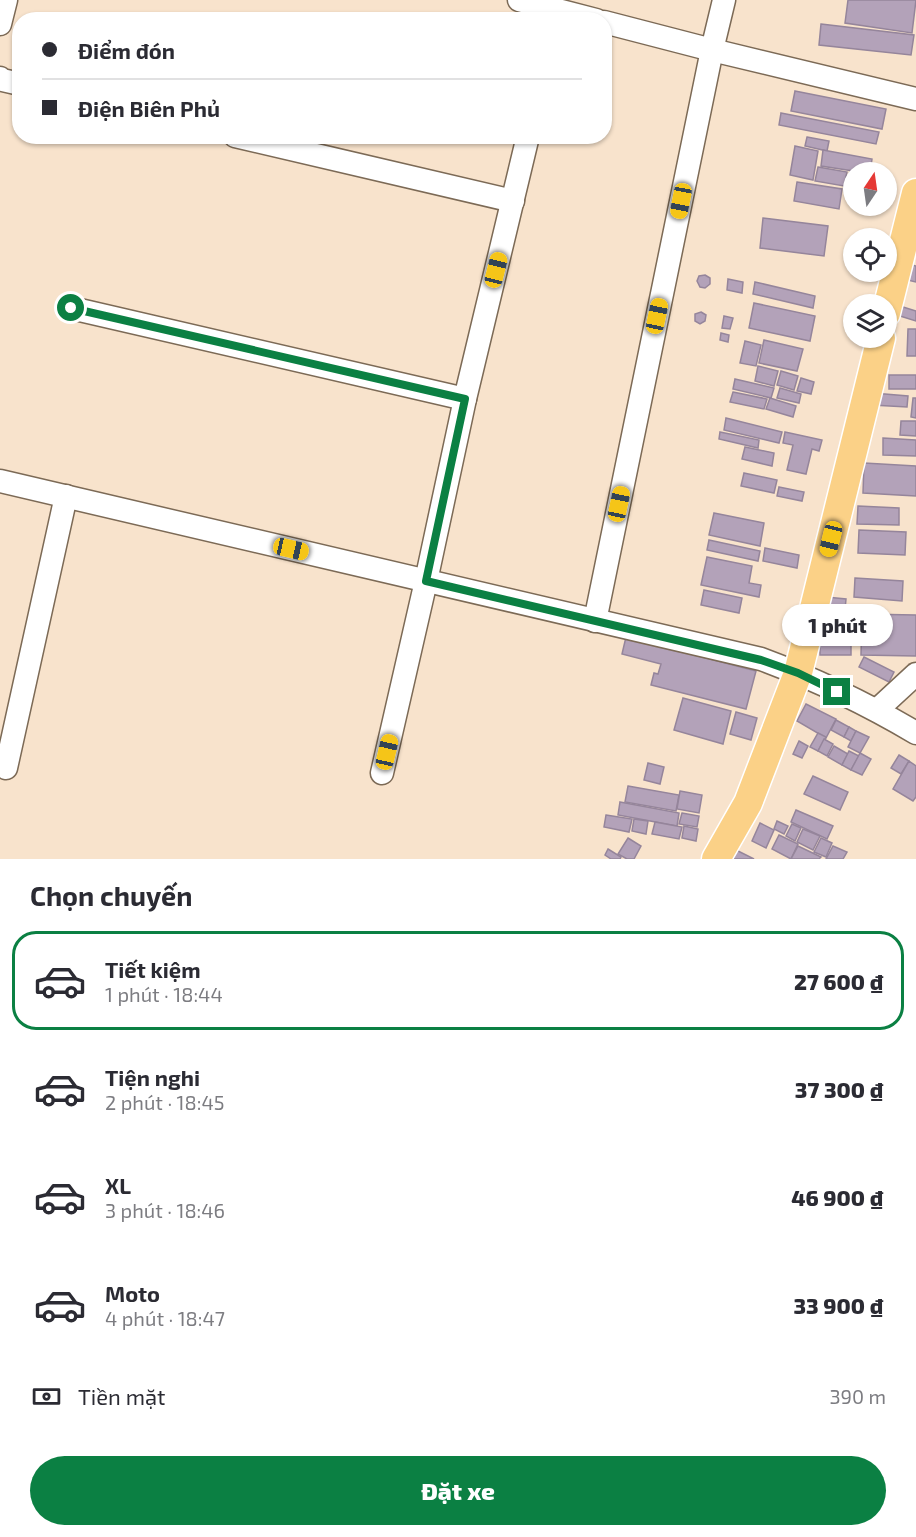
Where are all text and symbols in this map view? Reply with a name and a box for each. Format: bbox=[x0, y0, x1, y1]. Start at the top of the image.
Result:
text: Điểm đón bbox=[78, 37, 175, 63]
text: Điện Biên Phủ bbox=[78, 95, 220, 121]
north arrow bbox=[843, 162, 897, 216]
map controls bbox=[843, 162, 897, 348]
car bbox=[669, 182, 693, 220]
button: locate bbox=[843, 228, 897, 282]
car bbox=[483, 250, 509, 290]
route start bbox=[57, 294, 84, 321]
button: layers bbox=[843, 294, 897, 348]
car bbox=[644, 297, 670, 335]
car bbox=[606, 485, 632, 523]
car bbox=[818, 519, 844, 559]
car bbox=[271, 536, 311, 562]
callout: 1 phút bbox=[782, 605, 892, 647]
text: 1 phút bbox=[808, 613, 867, 637]
route end bbox=[823, 678, 850, 705]
car bbox=[374, 732, 400, 772]
text: Chọn chuyến bbox=[30, 879, 193, 911]
icon: car bbox=[33, 954, 87, 1008]
text: Tiết kiệm bbox=[105, 956, 201, 982]
text: 27 600 ₫ bbox=[794, 968, 883, 994]
text: 1 phút · 18:44 bbox=[105, 982, 223, 1006]
icon: car bbox=[33, 1062, 87, 1116]
text: Tiện nghi bbox=[105, 1064, 200, 1090]
text: 37 300 ₫ bbox=[795, 1076, 883, 1102]
text: 2 phút · 18:45 bbox=[105, 1090, 224, 1114]
icon: car bbox=[33, 1170, 87, 1224]
text: XL bbox=[105, 1172, 131, 1198]
text: 46 900 ₫ bbox=[791, 1184, 883, 1210]
text: 3 phút · 18:46 bbox=[105, 1198, 225, 1222]
icon: car bbox=[33, 1278, 87, 1332]
text: Moto bbox=[105, 1280, 160, 1306]
text: 33 900 ₫ bbox=[793, 1292, 883, 1318]
text: 4 phút · 18:47 bbox=[105, 1306, 225, 1330]
icon: cash bbox=[30, 1380, 63, 1413]
text: Tiền mặt bbox=[78, 1383, 165, 1409]
text: 390 m bbox=[829, 1384, 886, 1408]
button: Đặt xe bbox=[30, 1456, 886, 1525]

